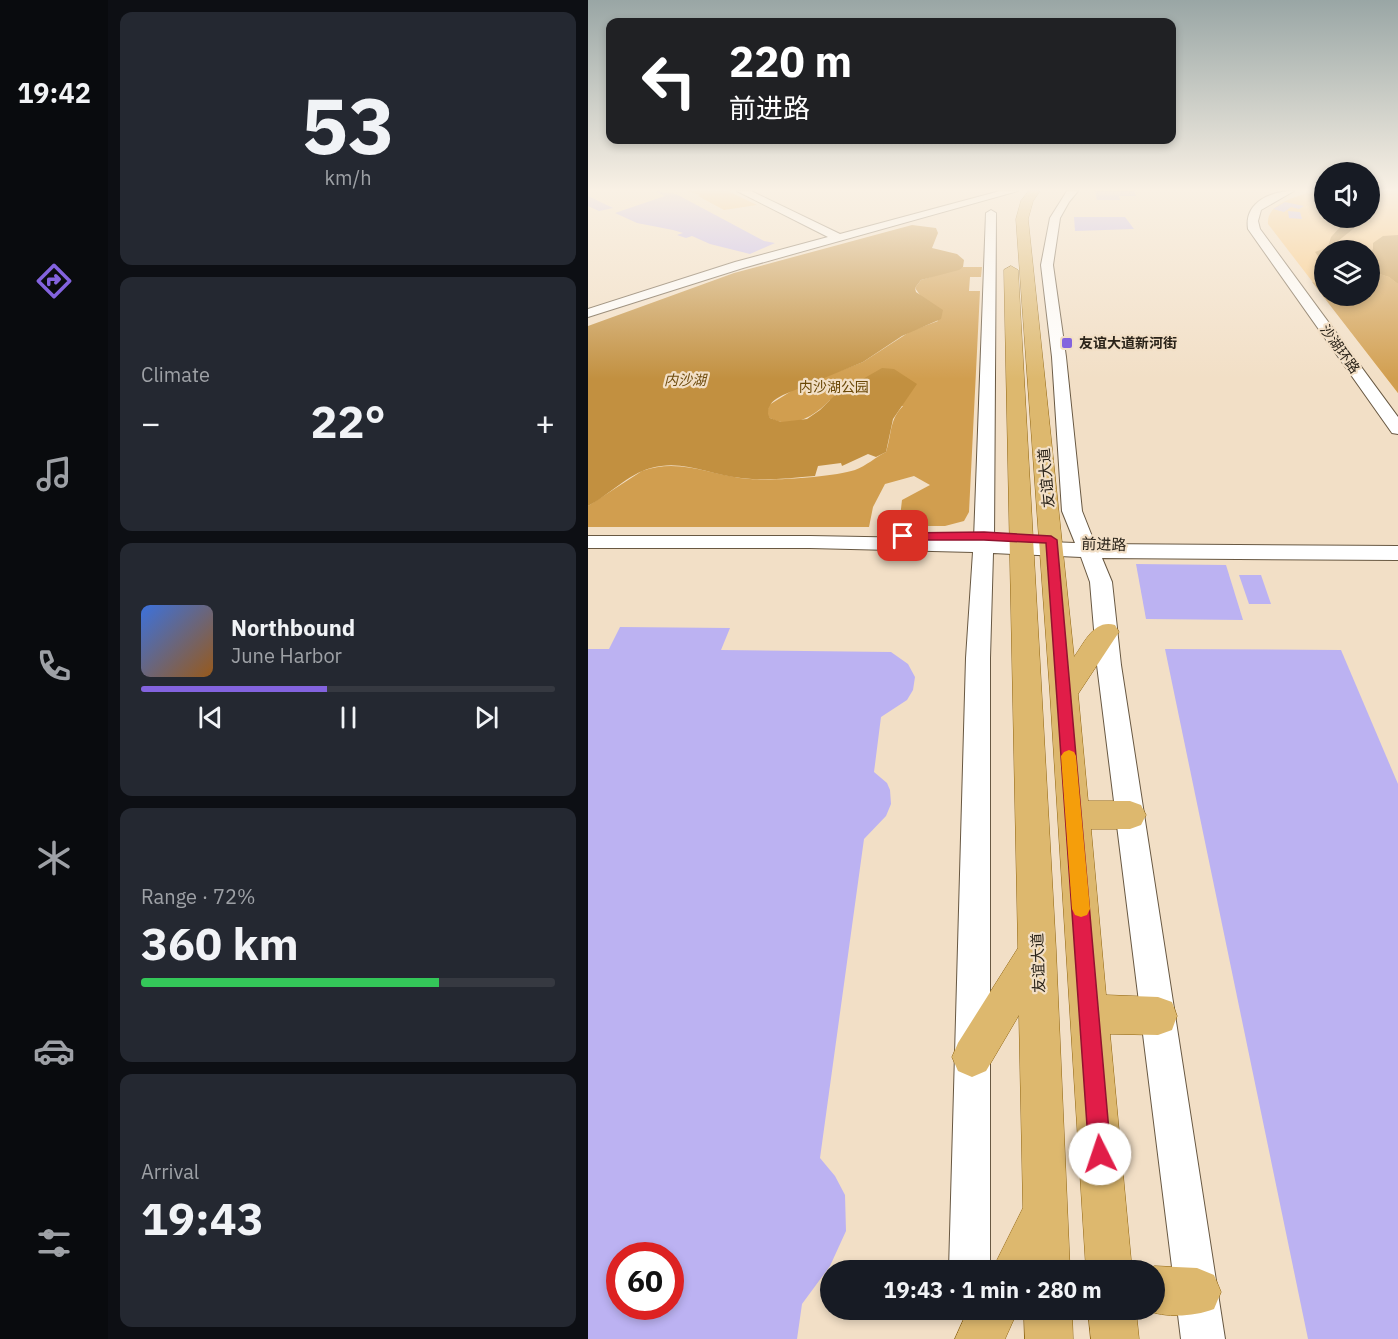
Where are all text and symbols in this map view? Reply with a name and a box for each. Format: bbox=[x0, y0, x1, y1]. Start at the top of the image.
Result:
text: 220 m bbox=[729, 34, 852, 89]
icon: left bbox=[630, 42, 708, 120]
text: 53 bbox=[301, 74, 395, 175]
text: 19:42 bbox=[17, 75, 91, 110]
text: 前进路 bbox=[729, 90, 810, 125]
map controls bbox=[1314, 162, 1380, 306]
button: sound bbox=[1314, 162, 1380, 228]
text: km/h bbox=[324, 164, 372, 191]
button: layers bbox=[1314, 240, 1380, 306]
icon: directions bbox=[33, 260, 75, 302]
street label: 沙湖环路 bbox=[1316, 321, 1364, 377]
place label: 友谊大道新河街 bbox=[1079, 334, 1177, 352]
marker: 友谊大道新河街 bbox=[1060, 336, 1074, 350]
text: Climate bbox=[141, 361, 210, 388]
water label: 内沙湖 bbox=[664, 371, 708, 389]
park label: 内沙湖公园 bbox=[799, 378, 869, 396]
text: 22° bbox=[310, 392, 386, 450]
text: − bbox=[141, 401, 161, 444]
text: + bbox=[535, 401, 555, 444]
street label: 友谊大道 bbox=[1034, 447, 1058, 509]
icon: music bbox=[33, 453, 75, 495]
pin bbox=[877, 510, 928, 561]
icon: arrive bbox=[886, 519, 919, 552]
street label: 前进路 bbox=[1081, 534, 1127, 554]
text: Northbound bbox=[231, 613, 355, 642]
text: June Harbor bbox=[231, 642, 342, 669]
icon: phone bbox=[33, 645, 75, 687]
icon: previous bbox=[194, 701, 227, 734]
icon: pause bbox=[332, 701, 365, 734]
icon: next bbox=[470, 701, 503, 734]
icon: climate bbox=[33, 837, 75, 879]
text: Range · 72% bbox=[141, 883, 256, 910]
text: 360 km bbox=[141, 914, 299, 972]
street label: 友谊大道 bbox=[1027, 933, 1049, 993]
icon: car bbox=[33, 1030, 75, 1072]
position arrow bbox=[1068, 1122, 1132, 1186]
text: Arrival bbox=[141, 1158, 199, 1185]
text: 19:43 bbox=[141, 1189, 264, 1247]
icon: filters bbox=[33, 1222, 75, 1264]
speed limit sign: 60 bbox=[606, 1242, 684, 1320]
text: 19:43 · 1 min · 280 m bbox=[883, 1275, 1102, 1304]

